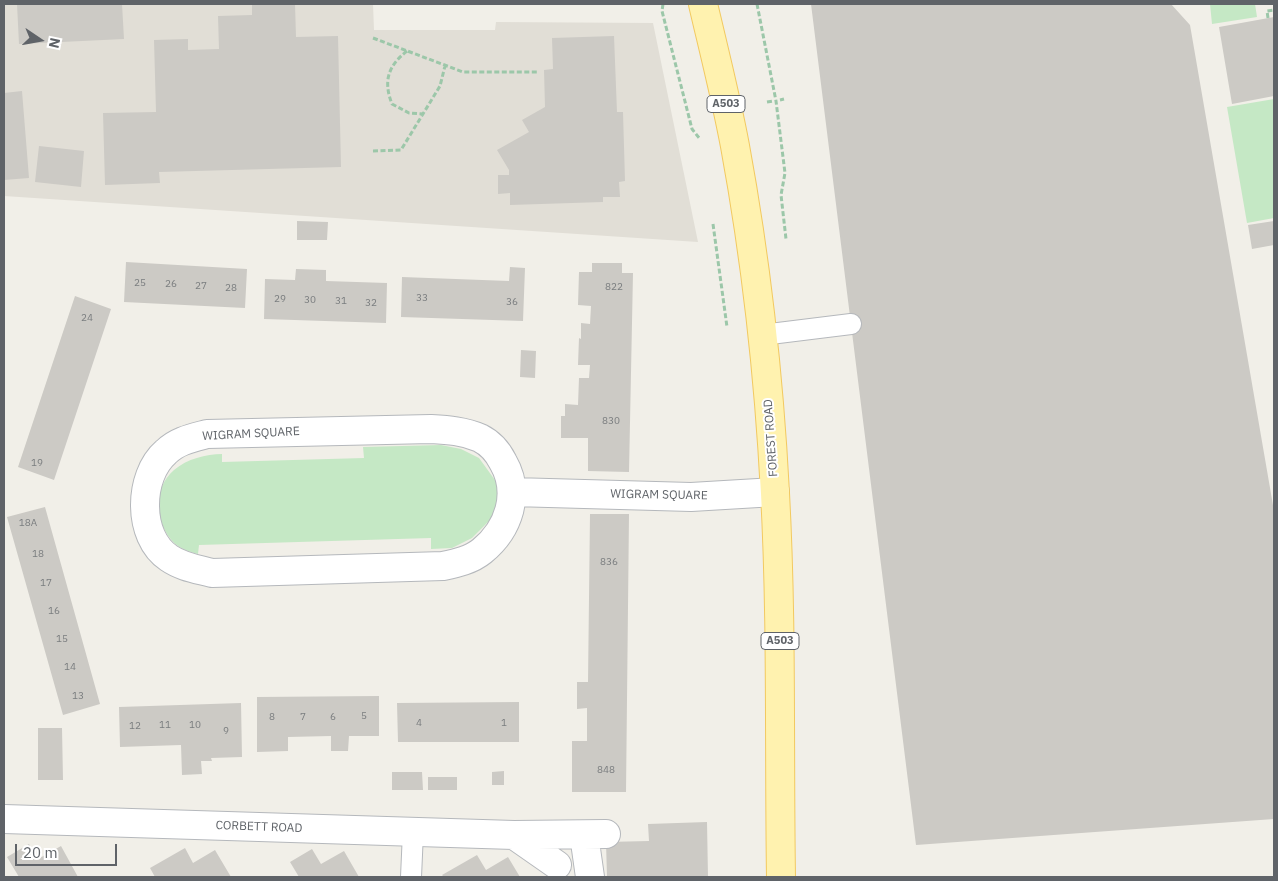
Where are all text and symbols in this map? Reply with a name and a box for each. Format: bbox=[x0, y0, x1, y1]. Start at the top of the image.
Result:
north arrow bbox=[15, 15, 65, 65]
text: N bbox=[45, 36, 65, 50]
road number: A503 bbox=[707, 96, 745, 112]
house number: 25 bbox=[134, 277, 146, 289]
house number: 26 bbox=[165, 278, 177, 290]
house number: 27 bbox=[195, 280, 207, 292]
house number: 822 bbox=[605, 281, 623, 293]
house number: 28 bbox=[225, 282, 237, 294]
house number: 33 bbox=[416, 292, 428, 304]
house number: 29 bbox=[274, 293, 286, 305]
house number: 30 bbox=[304, 294, 316, 306]
house number: 31 bbox=[335, 295, 347, 307]
house number: 36 bbox=[506, 296, 518, 308]
house number: 32 bbox=[365, 297, 377, 309]
house number: 24 bbox=[81, 312, 93, 324]
street label: FOREST ROAD bbox=[761, 399, 781, 477]
house number: 830 bbox=[602, 415, 620, 427]
street label: WIGRAM SQUARE bbox=[202, 424, 300, 444]
house number: 19 bbox=[31, 457, 43, 469]
street label: WIGRAM SQUARE bbox=[610, 487, 708, 503]
house number: 18A bbox=[19, 517, 37, 529]
house number: 18 bbox=[32, 548, 44, 560]
house number: 836 bbox=[600, 556, 618, 568]
house number: 17 bbox=[40, 577, 52, 589]
house number: 16 bbox=[48, 605, 60, 617]
road number: A503 bbox=[761, 632, 799, 649]
house number: 15 bbox=[56, 633, 68, 645]
house number: 14 bbox=[64, 661, 76, 673]
house number: 13 bbox=[72, 690, 84, 702]
house number: 5 bbox=[361, 710, 367, 722]
house number: 8 bbox=[269, 711, 275, 723]
house number: 7 bbox=[300, 711, 306, 723]
house number: 6 bbox=[330, 711, 336, 723]
house number: 4 bbox=[416, 717, 422, 729]
house number: 1 bbox=[501, 717, 507, 729]
house number: 11 bbox=[159, 719, 171, 731]
house number: 10 bbox=[189, 719, 201, 731]
house number: 12 bbox=[129, 720, 141, 732]
house number: 9 bbox=[223, 725, 229, 737]
house number: 848 bbox=[597, 764, 615, 776]
street label: CORBETT ROAD bbox=[215, 818, 303, 836]
scale bar bbox=[18, 834, 120, 866]
text: 20 m bbox=[23, 843, 58, 862]

